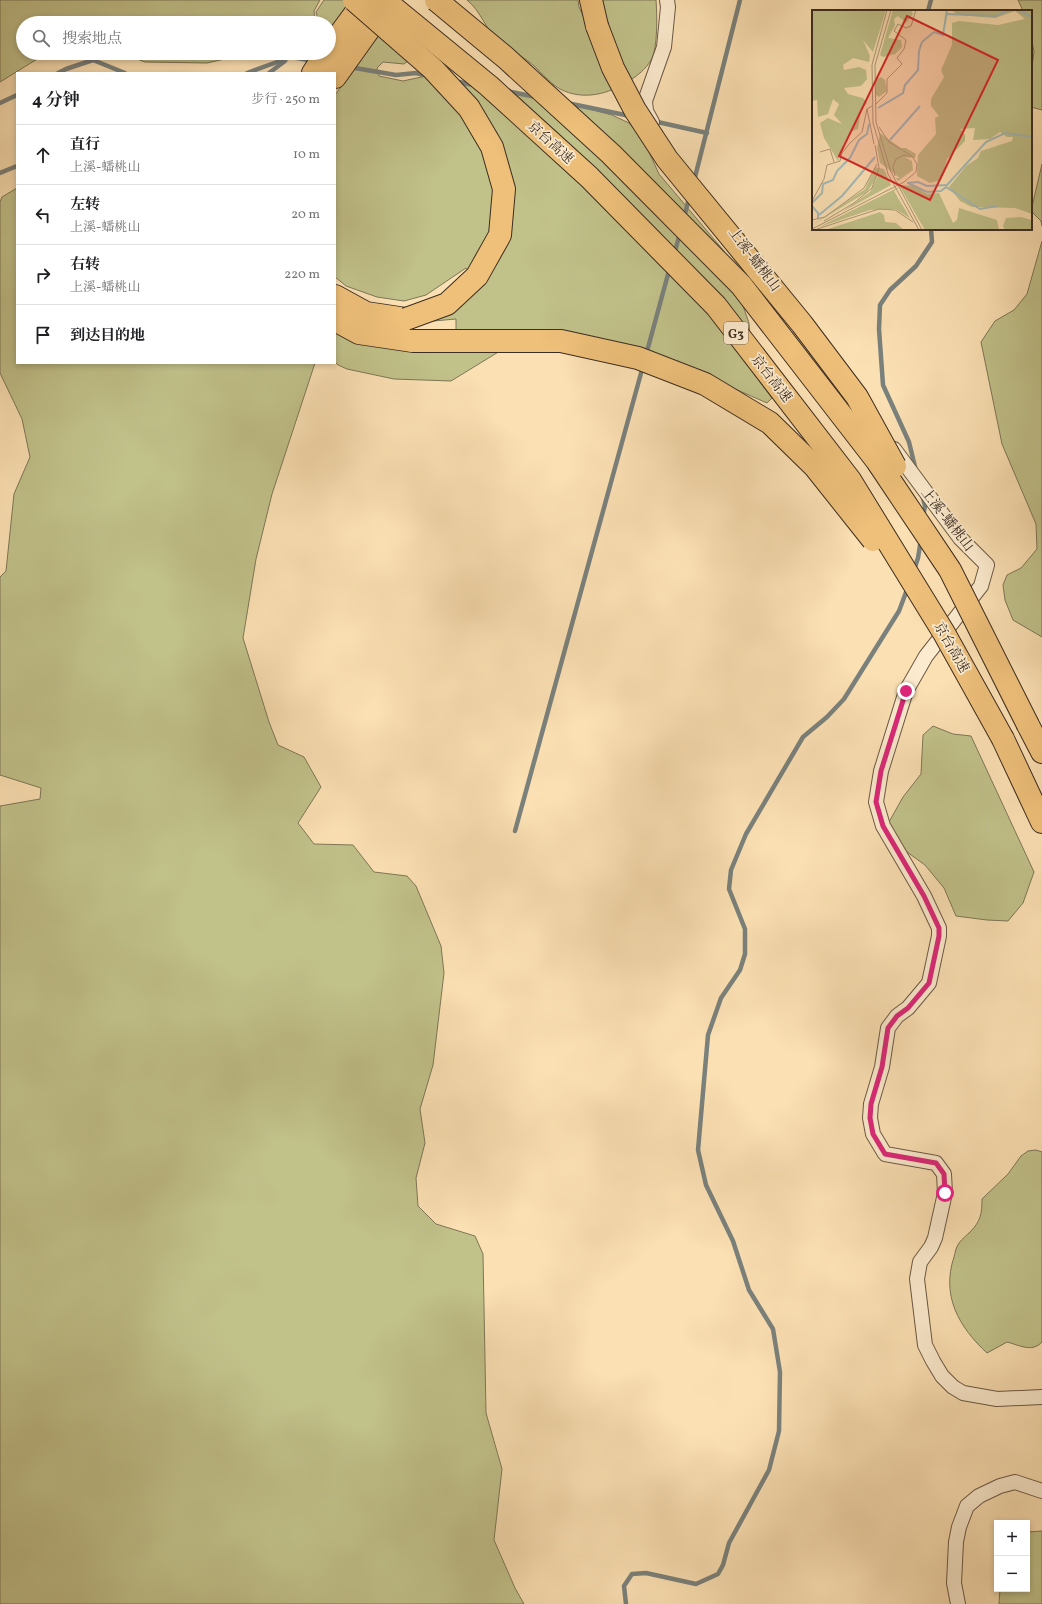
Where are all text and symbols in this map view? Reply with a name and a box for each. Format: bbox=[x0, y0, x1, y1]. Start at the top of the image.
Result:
inset map bbox=[812, 10, 1032, 230]
search box bbox=[16, 16, 336, 60]
icon: search bbox=[30, 27, 52, 49]
text: 搜索地点 bbox=[62, 29, 122, 50]
text: 4 分钟 bbox=[32, 89, 80, 112]
text: 步行 · 250 m bbox=[251, 91, 320, 109]
street label: 京台高速 bbox=[523, 117, 577, 169]
text: 直行 bbox=[70, 135, 100, 156]
icon: ahead bbox=[32, 144, 54, 166]
text: 10 m bbox=[293, 146, 320, 164]
text: 上溪-蟠桃山 bbox=[70, 159, 140, 177]
text: 左转 bbox=[70, 195, 100, 216]
icon: left bbox=[32, 204, 54, 226]
text: 20 m bbox=[291, 206, 320, 224]
text: 上溪-蟠桃山 bbox=[70, 219, 140, 237]
street label: 上溪-蟠桃山 bbox=[723, 224, 784, 296]
text: 右转 bbox=[70, 255, 100, 276]
icon: right bbox=[32, 264, 54, 286]
text: 220 m bbox=[284, 266, 320, 284]
text: 上溪-蟠桃山 bbox=[70, 279, 140, 297]
road number: G3 bbox=[724, 322, 748, 344]
icon: arrive bbox=[32, 324, 54, 346]
text: 到达目的地 bbox=[70, 326, 145, 347]
street label: 京台高速 bbox=[746, 351, 796, 407]
street label: 上溪-蟠桃山 bbox=[916, 484, 978, 556]
street label: 京台高速 bbox=[928, 619, 973, 677]
route end bbox=[897, 682, 915, 700]
route start bbox=[936, 1184, 954, 1202]
map controls bbox=[994, 1520, 1030, 1592]
button: + bbox=[994, 1520, 1030, 1556]
button: − bbox=[994, 1556, 1030, 1592]

